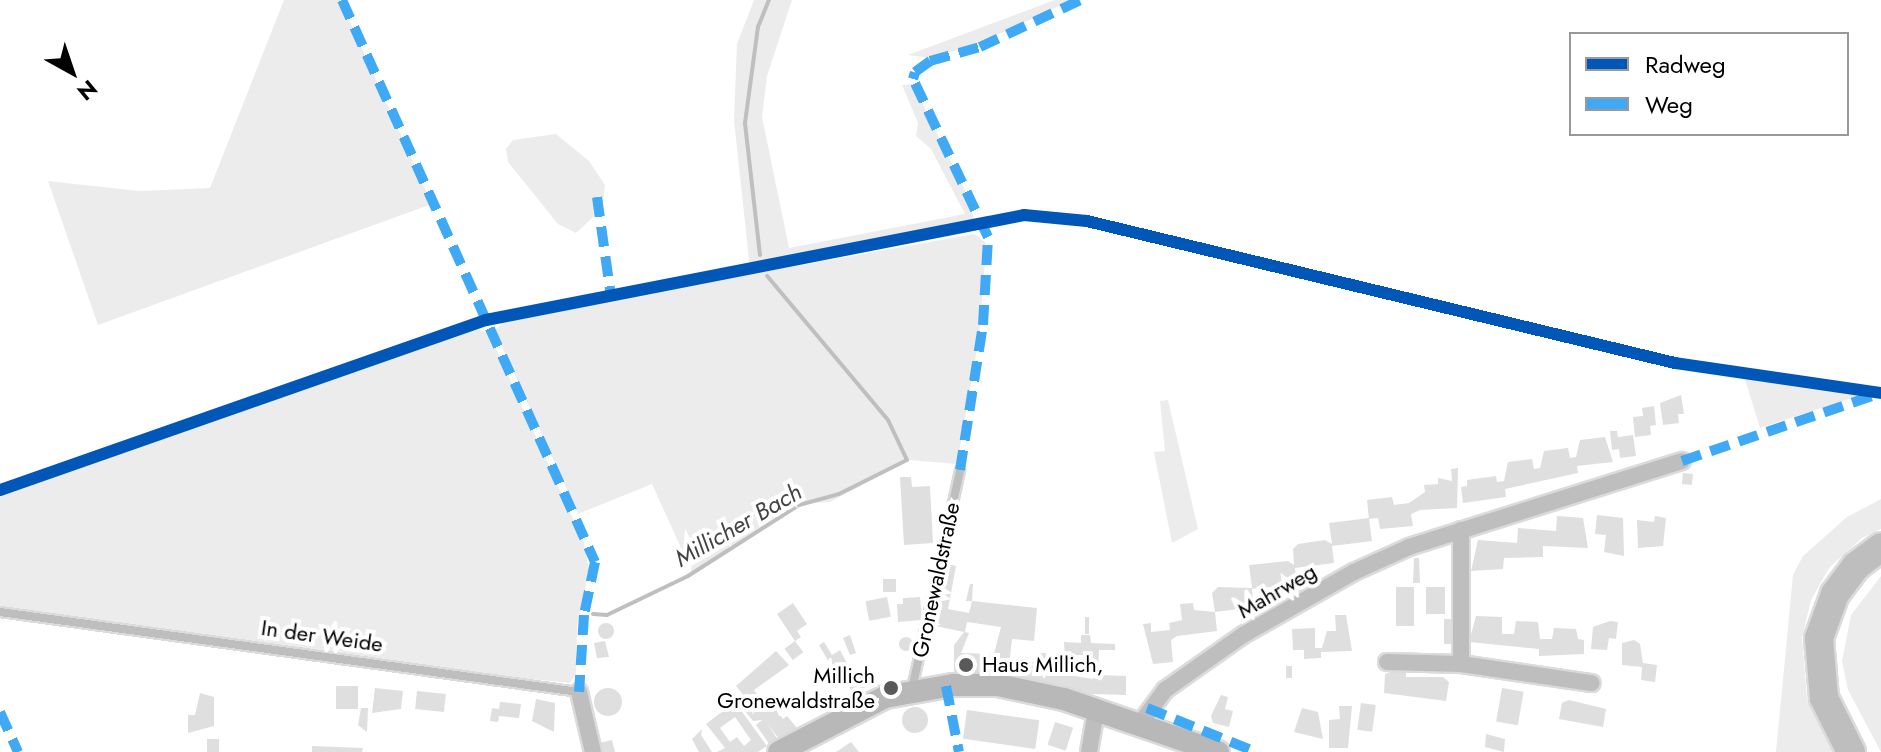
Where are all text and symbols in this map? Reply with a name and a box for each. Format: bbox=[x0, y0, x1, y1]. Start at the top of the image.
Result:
north arrow bbox=[32, 32, 112, 112]
legend bbox=[1569, 32, 1849, 136]
text: Radweg bbox=[1645, 47, 1726, 82]
text: N bbox=[70, 73, 104, 108]
text: Weg bbox=[1645, 87, 1693, 122]
water label: Millicher Bach bbox=[669, 477, 807, 573]
street label: Gronewaldstraße bbox=[907, 500, 965, 660]
street label: Mahrweg bbox=[1233, 558, 1321, 624]
street label: In der Weide bbox=[260, 614, 384, 658]
place label: Haus Millich, bbox=[982, 652, 1104, 678]
marker: Haus Millich, bbox=[957, 656, 975, 674]
place label: Millich Gronewaldstraße bbox=[717, 662, 875, 714]
marker: Millich Gronewaldstraße bbox=[882, 679, 900, 697]

